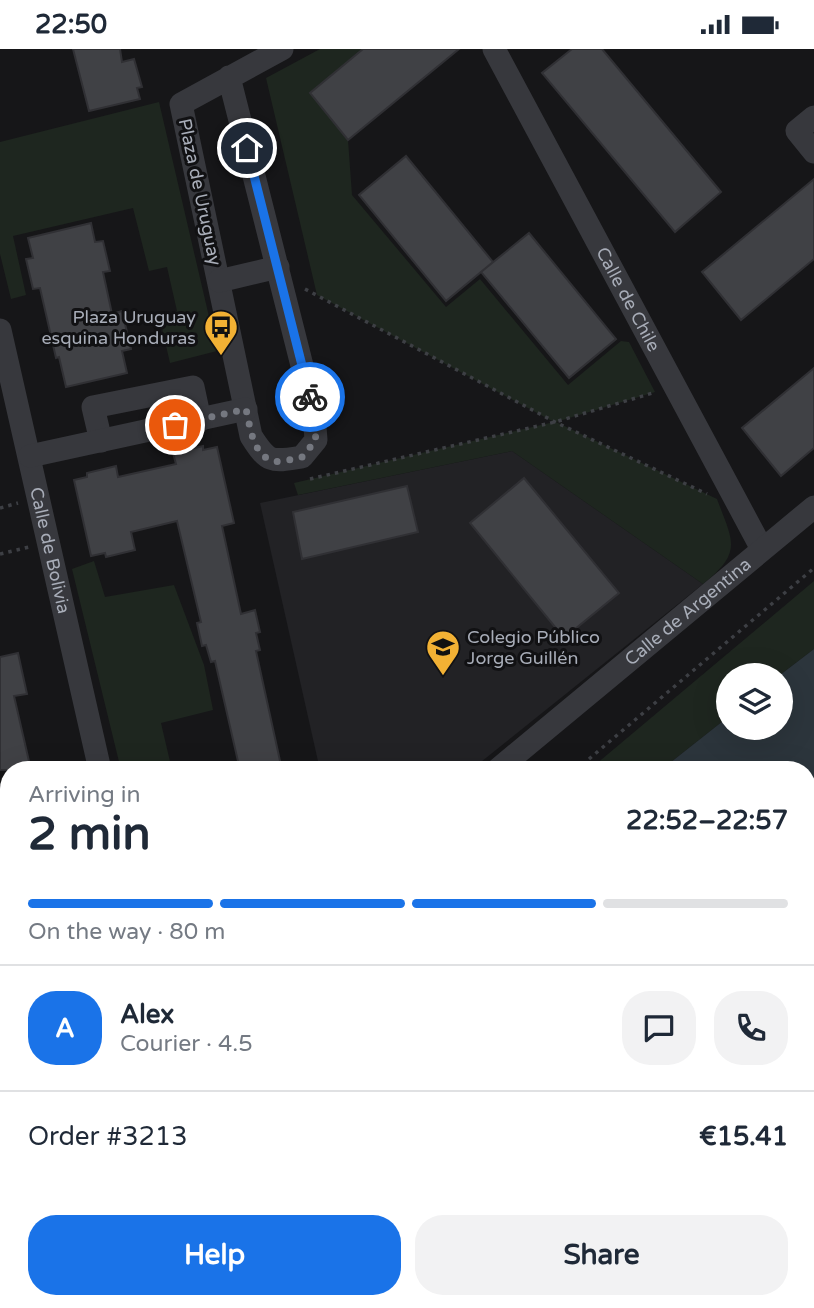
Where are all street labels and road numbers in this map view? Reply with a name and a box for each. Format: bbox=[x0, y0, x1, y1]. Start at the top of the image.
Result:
street label: Plaza de Uruguay bbox=[174, 117, 226, 268]
street label: Calle de Chile bbox=[591, 243, 665, 355]
street label: Calle de Bolivia bbox=[25, 485, 75, 616]
street label: Calle de Argentina bbox=[620, 553, 755, 670]

